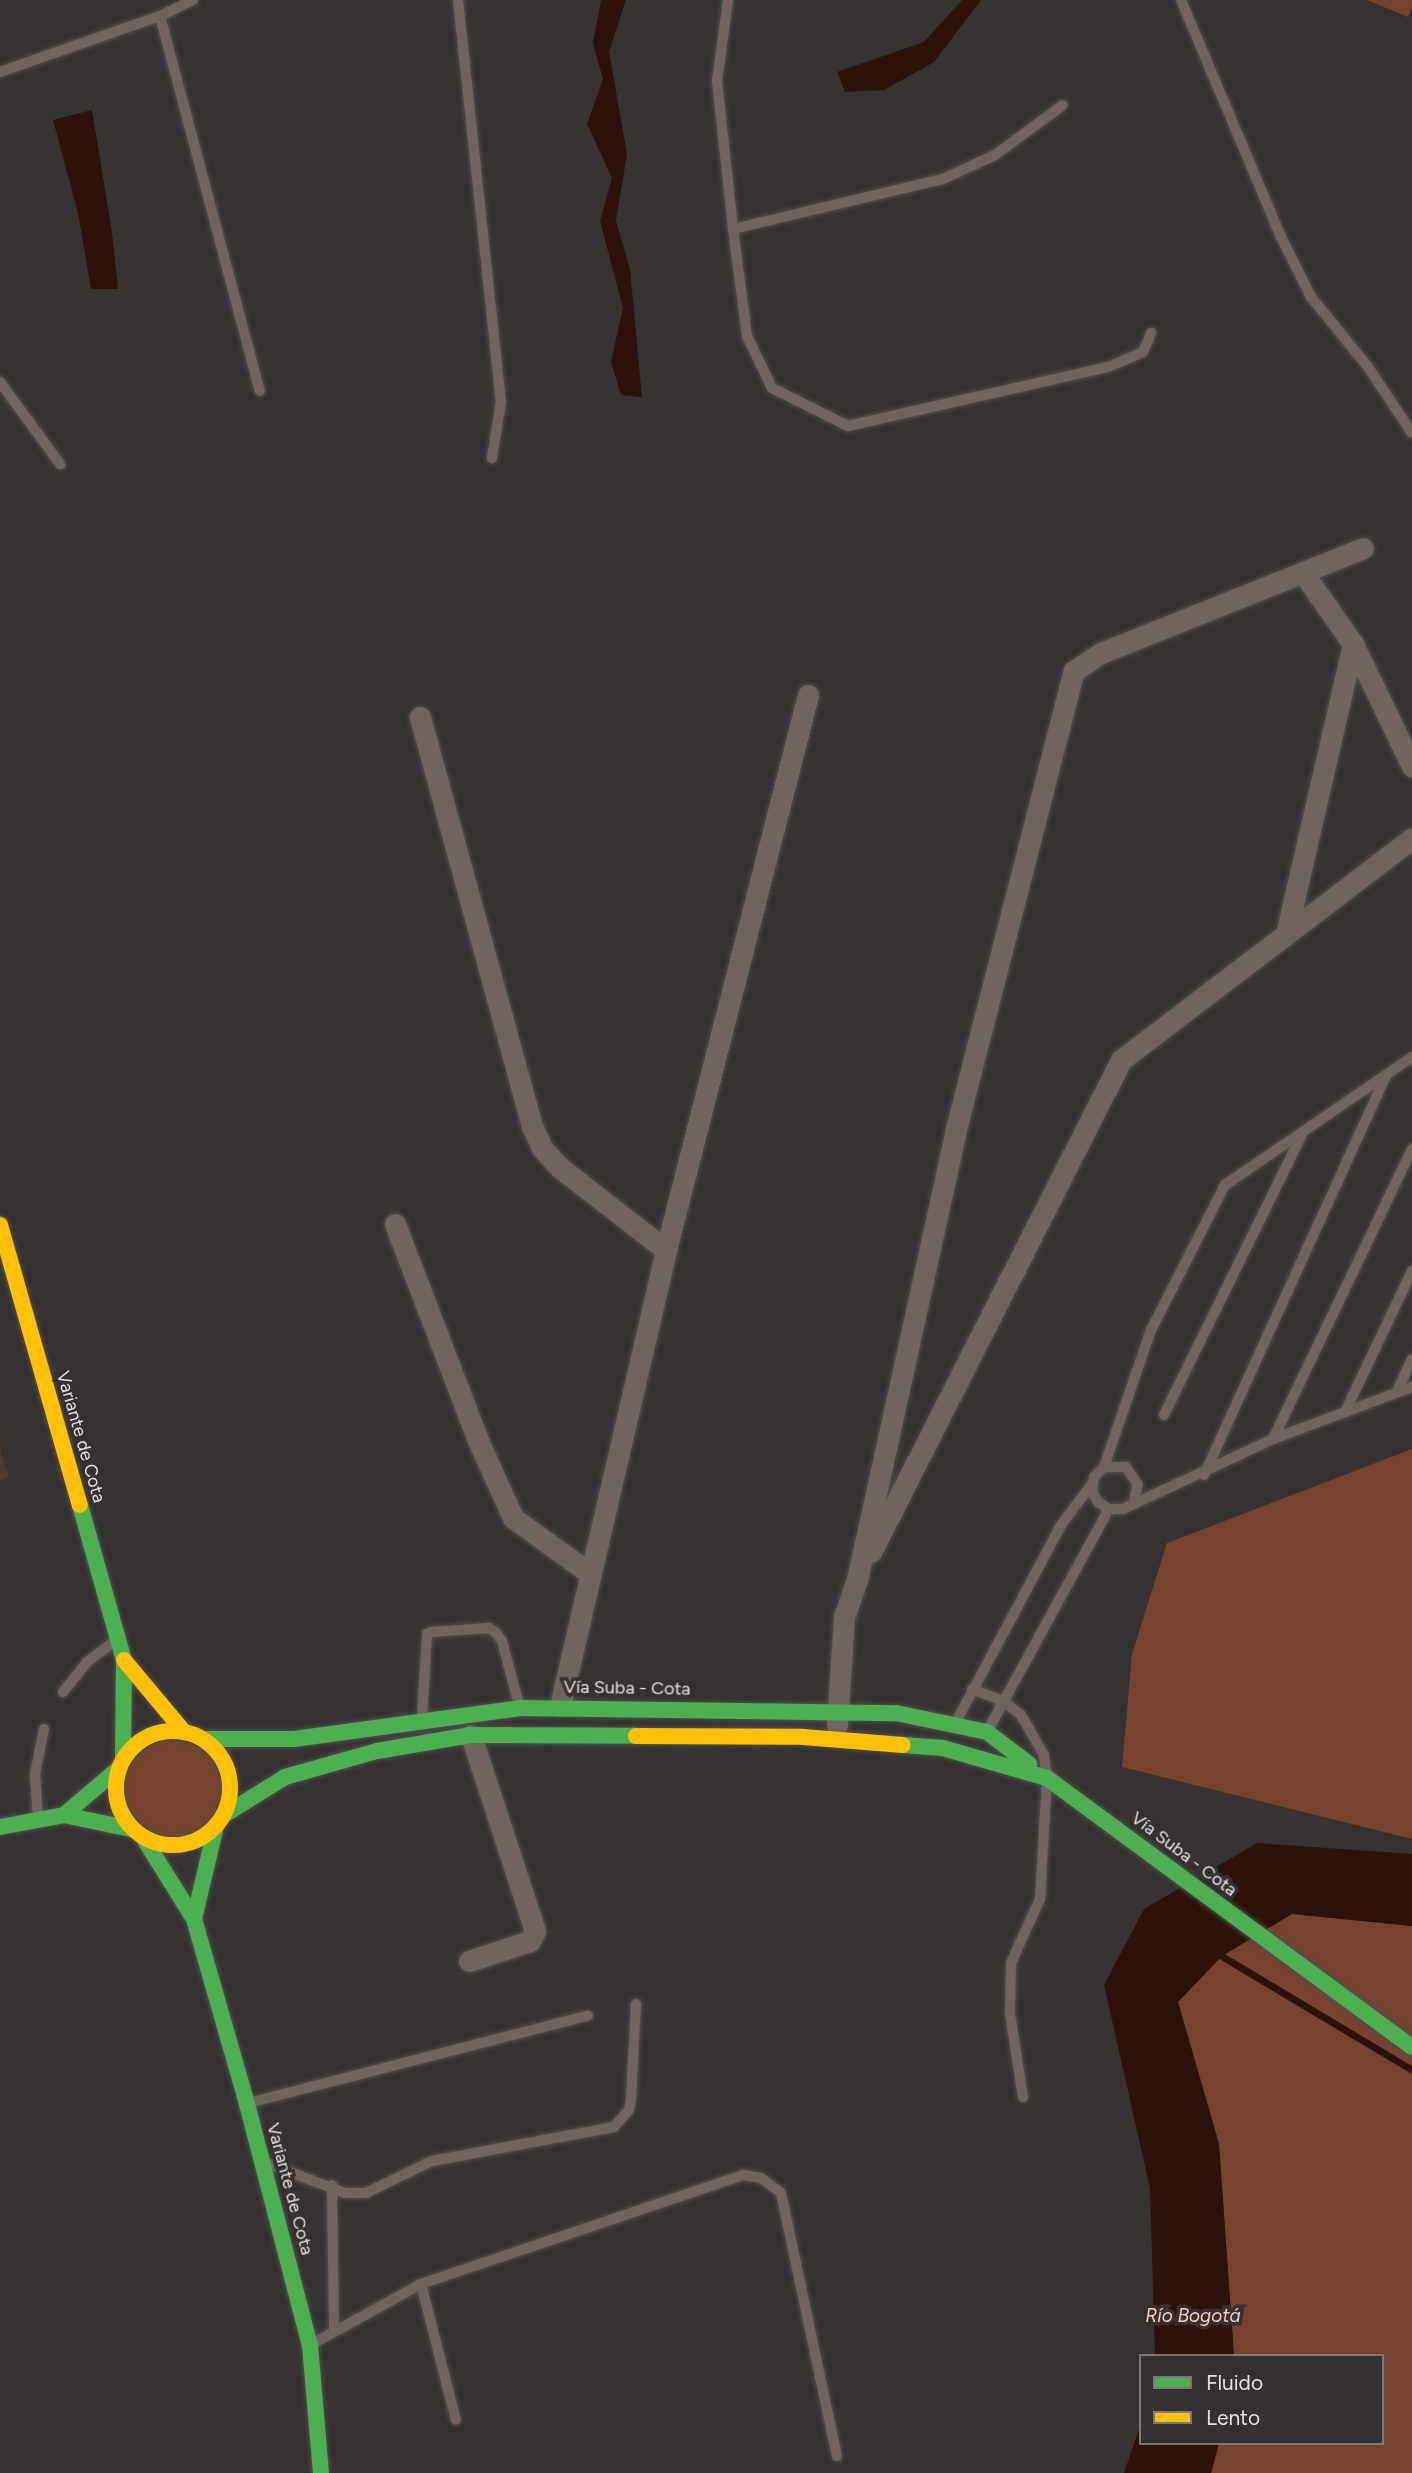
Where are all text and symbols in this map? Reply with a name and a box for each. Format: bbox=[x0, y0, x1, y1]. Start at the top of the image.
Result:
street label: Variante de Cota bbox=[52, 1369, 110, 1505]
street label: Vía Suba - Cota bbox=[563, 1676, 691, 1700]
street label: Vía Suba - Cota bbox=[1127, 1807, 1241, 1901]
street label: Variante de Cota bbox=[262, 2121, 318, 2257]
water label: Río Bogotá bbox=[1145, 2305, 1241, 2327]
legend bbox=[1139, 2354, 1384, 2445]
text: Fluido bbox=[1206, 2370, 1263, 2395]
text: Lento bbox=[1206, 2405, 1260, 2430]

